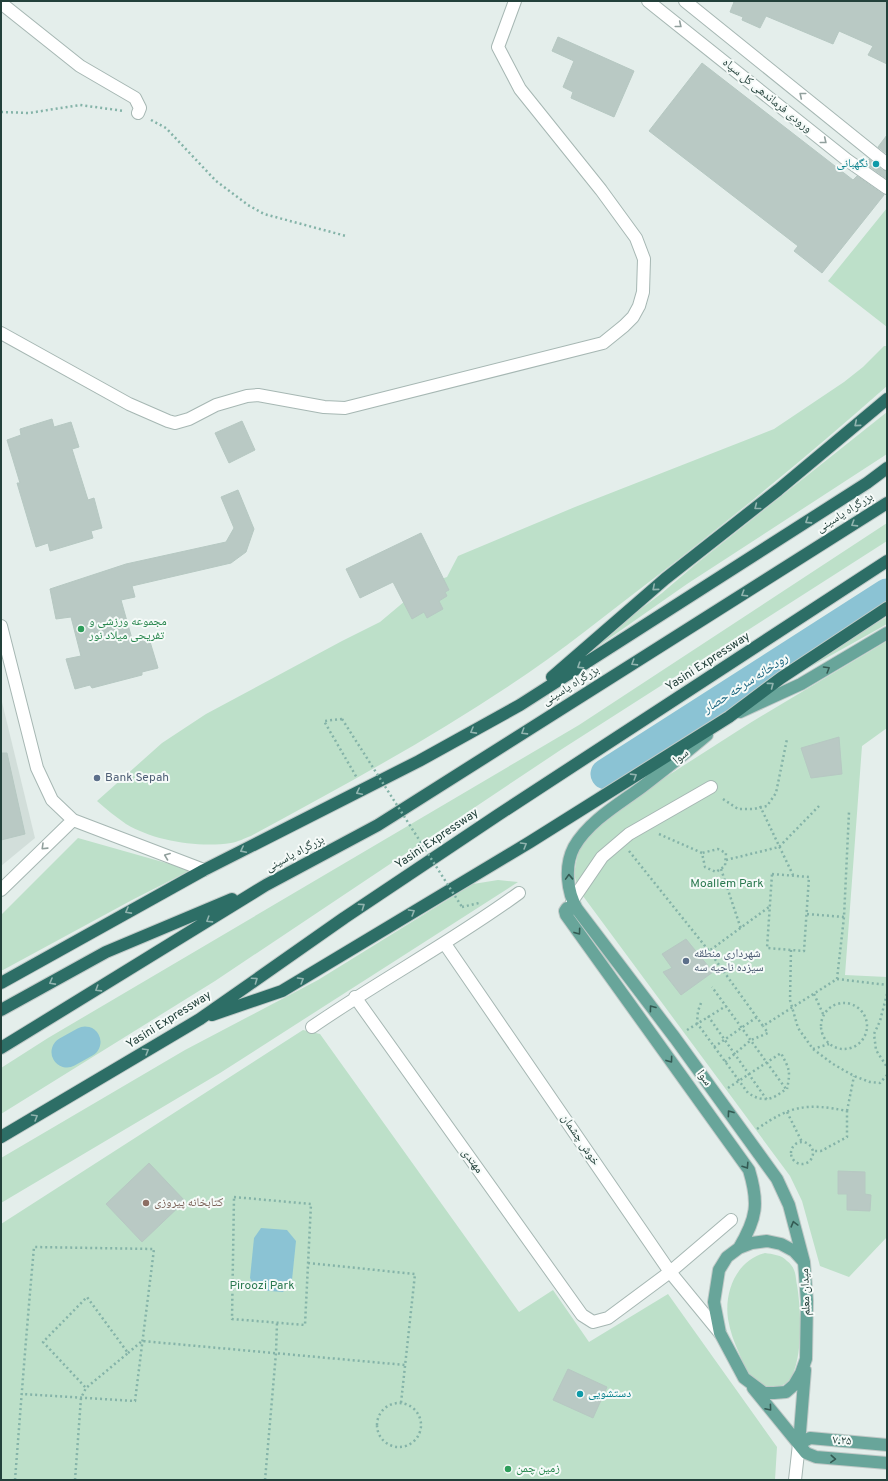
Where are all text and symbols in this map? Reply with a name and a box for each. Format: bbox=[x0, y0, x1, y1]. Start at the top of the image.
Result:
one-way arrow bbox=[674, 21, 681, 28]
street label: ورودی فرماندهی کل سپاه bbox=[719, 55, 815, 137]
one-way arrow bbox=[800, 93, 807, 100]
one-way arrow bbox=[820, 137, 827, 144]
place label: نگهبانی bbox=[837, 156, 868, 172]
marker: نگهبانی bbox=[871, 159, 881, 169]
one-way arrow bbox=[854, 419, 861, 426]
street label: بزرگراه یاسینی bbox=[813, 489, 877, 537]
one-way arrow bbox=[754, 502, 761, 509]
one-way arrow bbox=[805, 516, 812, 523]
one-way arrow bbox=[851, 519, 858, 527]
one-way arrow bbox=[653, 583, 660, 590]
one-way arrow bbox=[741, 589, 748, 596]
place label: مجموعه ورزشی و تفریحی میلاد نور bbox=[88, 614, 167, 644]
marker: مجموعه ورزشی و تفریحی میلاد نور bbox=[76, 624, 86, 634]
street label: Yasini Expressway bbox=[663, 629, 753, 695]
water label: رودخانه سرخه حصار bbox=[700, 651, 791, 718]
one-way arrow bbox=[631, 658, 638, 666]
one-way arrow bbox=[577, 661, 584, 669]
street label: بزرگراه یاسینی bbox=[539, 662, 603, 710]
one-way arrow bbox=[822, 666, 830, 673]
one-way arrow bbox=[767, 682, 774, 690]
one-way arrow bbox=[470, 726, 477, 733]
one-way arrow bbox=[521, 728, 528, 735]
street label: سوا bbox=[670, 746, 692, 768]
place label: Bank Sepah bbox=[105, 770, 169, 786]
marker: Bank Sepah bbox=[92, 773, 102, 783]
one-way arrow bbox=[630, 774, 637, 781]
one-way arrow bbox=[355, 787, 363, 795]
street label: Yasini Expressway bbox=[392, 805, 482, 873]
street label: بزرگراه یاسینی bbox=[263, 832, 327, 876]
one-way arrow bbox=[41, 842, 49, 850]
one-way arrow bbox=[520, 843, 527, 850]
one-way arrow bbox=[239, 845, 247, 853]
one-way arrow bbox=[164, 852, 171, 860]
one-way arrow bbox=[564, 874, 573, 880]
park label: Moallem Park bbox=[690, 876, 764, 892]
one-way arrow bbox=[358, 903, 365, 911]
one-way arrow bbox=[125, 907, 132, 914]
one-way arrow bbox=[408, 910, 415, 917]
one-way arrow bbox=[206, 916, 213, 923]
one-way arrow bbox=[573, 928, 581, 935]
place label: شهرداری منطقه سیزده ناحیه سه bbox=[694, 946, 764, 976]
marker: شهرداری منطقه سیزده ناحیه سه bbox=[681, 956, 691, 966]
one-way arrow bbox=[49, 977, 56, 984]
one-way arrow bbox=[251, 977, 258, 985]
one-way arrow bbox=[297, 977, 304, 984]
one-way arrow bbox=[96, 984, 103, 991]
street label: Yasini Expressway bbox=[123, 987, 215, 1053]
one-way arrow bbox=[650, 1006, 657, 1013]
one-way arrow bbox=[142, 1048, 149, 1055]
one-way arrow bbox=[665, 1056, 672, 1063]
street label: سوا bbox=[693, 1067, 715, 1089]
one-way arrow bbox=[727, 1110, 734, 1117]
street label: خوش چشمان bbox=[557, 1111, 603, 1169]
one-way arrow bbox=[31, 1115, 38, 1122]
street label: مهتدی bbox=[457, 1145, 487, 1177]
one-way arrow bbox=[741, 1162, 749, 1169]
place label: کتابخانه پیروزی bbox=[154, 1195, 223, 1211]
marker: کتابخانه پیروزی bbox=[141, 1198, 151, 1208]
one-way arrow bbox=[790, 1221, 799, 1228]
street label: میدان معلم bbox=[797, 1268, 815, 1316]
park label: Piroozi Park bbox=[229, 1278, 295, 1294]
place label: دستشویی bbox=[588, 1386, 631, 1402]
marker: دستشویی bbox=[575, 1389, 585, 1399]
one-way arrow bbox=[764, 1404, 771, 1411]
street label: ۷.۲۵ bbox=[832, 1432, 852, 1450]
one-way arrow bbox=[830, 1454, 836, 1463]
place label: زمین چمن bbox=[516, 1461, 560, 1477]
marker: زمین چمن bbox=[503, 1464, 513, 1474]

